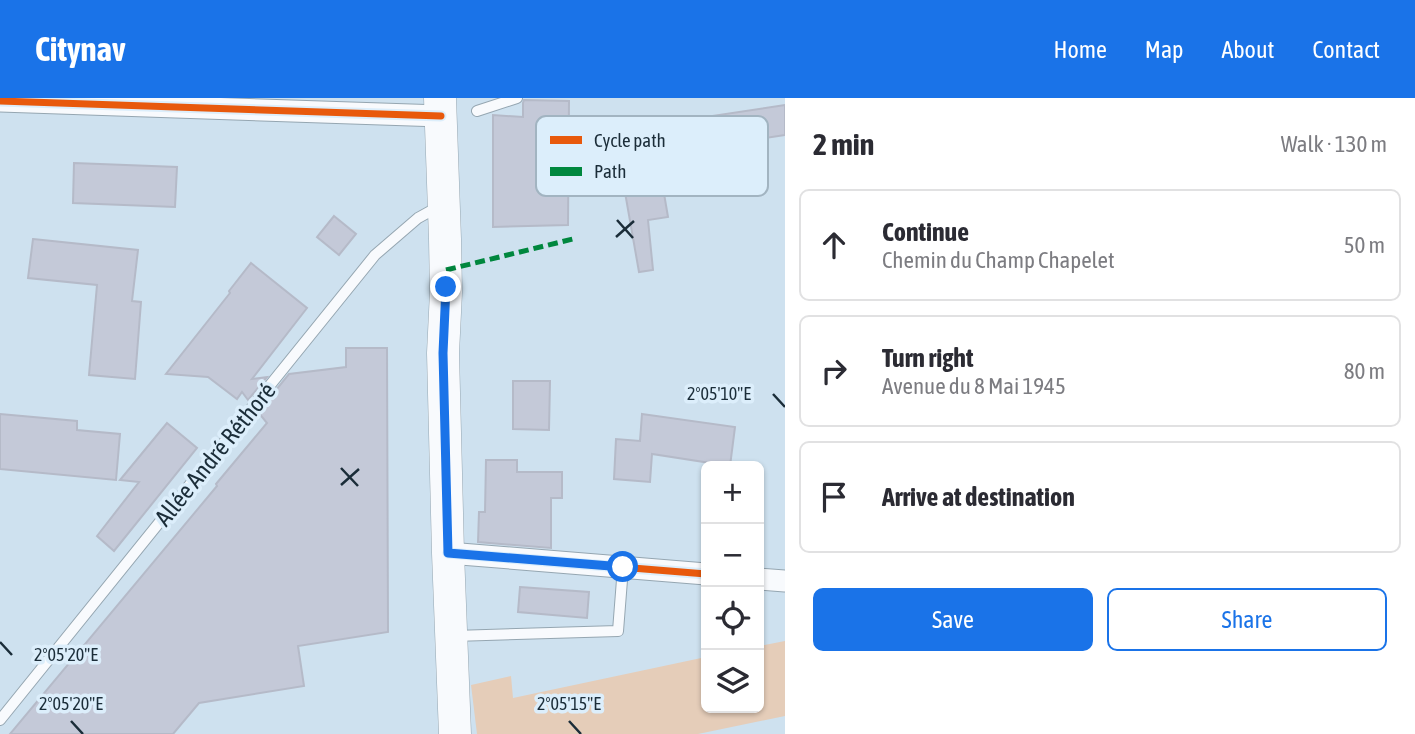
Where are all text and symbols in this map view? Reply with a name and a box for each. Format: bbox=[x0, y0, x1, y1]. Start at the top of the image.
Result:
text: Citynav bbox=[35, 30, 126, 68]
text: Home bbox=[1053, 36, 1107, 63]
text: Map bbox=[1145, 36, 1183, 63]
text: About bbox=[1221, 36, 1274, 63]
text: Contact bbox=[1312, 36, 1380, 63]
legend bbox=[536, 116, 768, 196]
text: 2 min bbox=[813, 127, 874, 161]
text: Cycle path bbox=[594, 129, 666, 151]
text: Walk · 130 m bbox=[1281, 131, 1387, 157]
text: Path bbox=[594, 160, 626, 182]
text: Continue bbox=[882, 217, 969, 247]
icon: ahead bbox=[815, 226, 853, 264]
text: 50 m bbox=[1344, 232, 1385, 258]
text: Chemin du Champ Chapelet bbox=[882, 247, 1115, 273]
route end bbox=[430, 271, 461, 302]
text: Turn right bbox=[882, 343, 973, 373]
icon: right bbox=[815, 352, 853, 390]
text: 80 m bbox=[1344, 358, 1385, 384]
text: Avenue du 8 Mai 1945 bbox=[882, 373, 1066, 399]
street label: Allée André Réthoré bbox=[149, 377, 281, 531]
text: 2°05'10"E bbox=[687, 383, 751, 404]
map controls bbox=[701, 461, 764, 713]
button: + bbox=[701, 461, 764, 524]
icon: arrive bbox=[815, 478, 853, 516]
text: Arrive at destination bbox=[882, 482, 1075, 512]
button: − bbox=[701, 524, 764, 587]
route start bbox=[607, 551, 638, 582]
button: locate bbox=[701, 587, 764, 650]
button: Save bbox=[813, 588, 1093, 651]
button: Share bbox=[1107, 588, 1387, 651]
text: 2°05'20"E bbox=[34, 644, 98, 665]
button: layers bbox=[701, 650, 764, 713]
text: 2°05'20"E bbox=[39, 693, 103, 714]
text: 2°05'15"E bbox=[537, 693, 601, 714]

